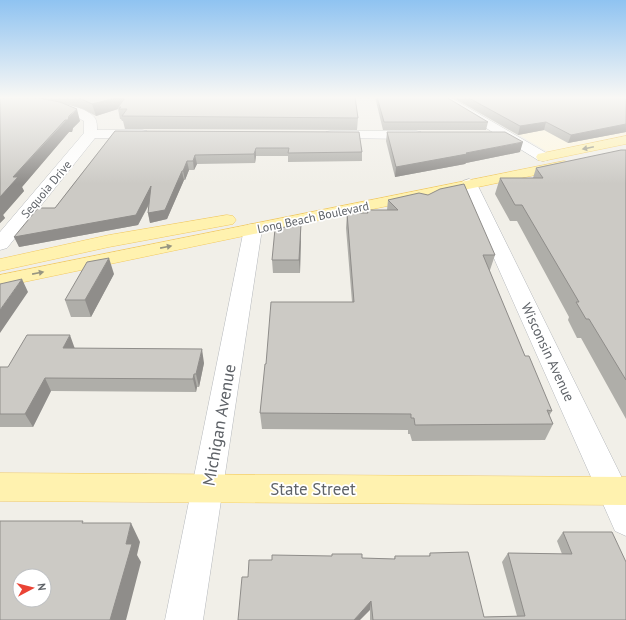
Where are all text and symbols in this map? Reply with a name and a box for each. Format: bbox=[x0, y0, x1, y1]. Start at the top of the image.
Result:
one-way arrow bbox=[582, 145, 594, 151]
street label: Sequoia Drive bbox=[17, 157, 75, 221]
street label: Long Beach Boulevard bbox=[256, 198, 370, 236]
one-way arrow bbox=[160, 244, 172, 250]
one-way arrow bbox=[32, 270, 44, 276]
street label: Wisconsin Avenue bbox=[517, 300, 579, 404]
street label: Michigan Avenue bbox=[197, 362, 241, 488]
street label: State Street bbox=[270, 478, 356, 500]
north arrow bbox=[12, 568, 52, 608]
text: N bbox=[35, 582, 49, 591]

